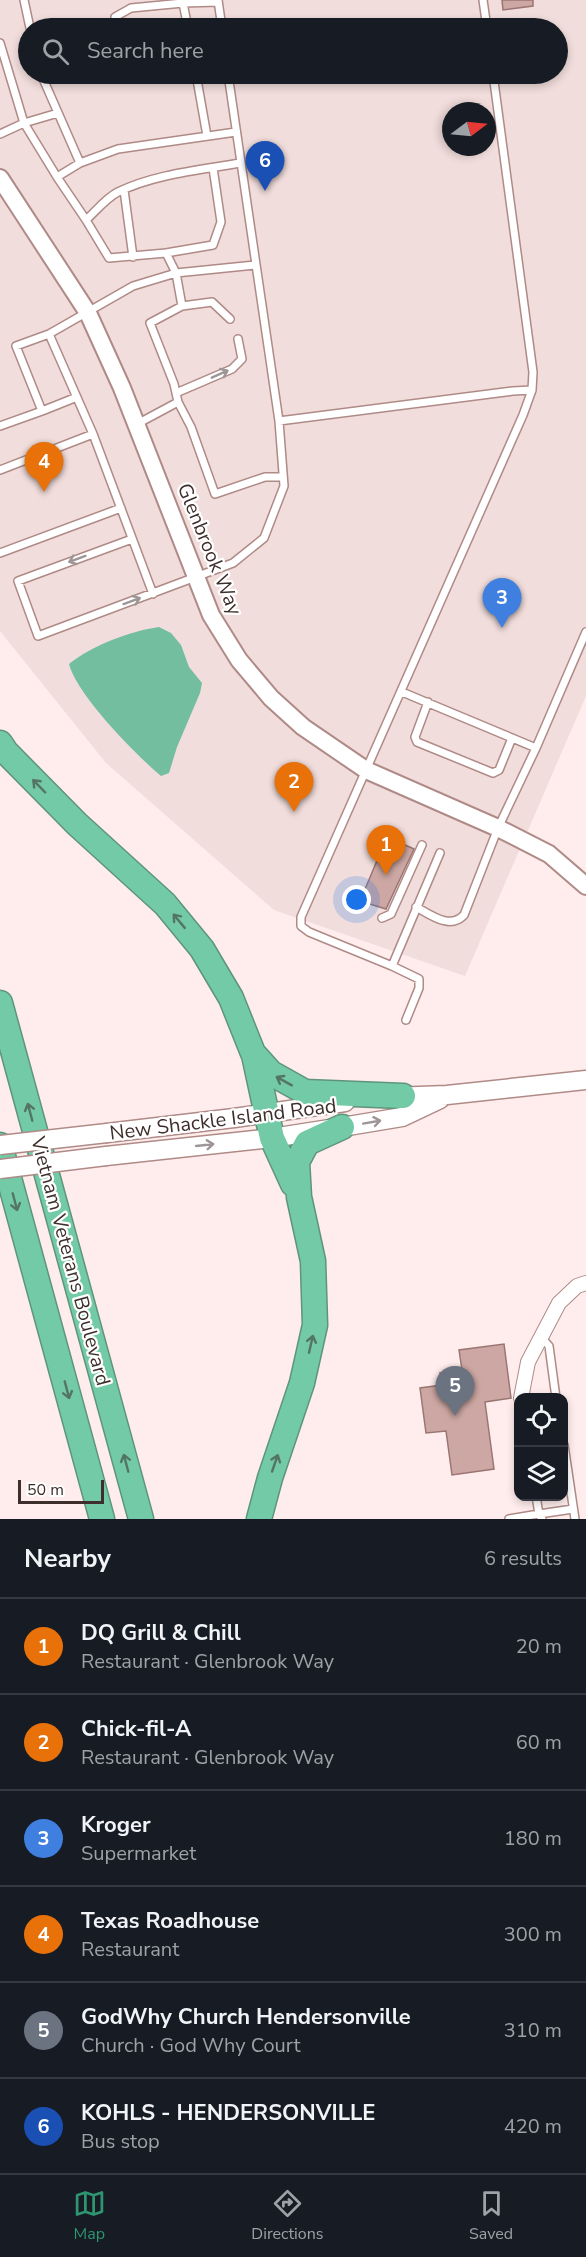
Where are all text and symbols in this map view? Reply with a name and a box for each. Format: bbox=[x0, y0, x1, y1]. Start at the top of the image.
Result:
search box bbox=[18, 18, 568, 84]
icon: search bbox=[39, 35, 72, 68]
text: Search here bbox=[87, 36, 204, 66]
north arrow bbox=[442, 102, 496, 156]
pin: 6 bbox=[246, 142, 284, 191]
one-way arrow bbox=[210, 368, 228, 379]
pin: 4 bbox=[24, 442, 63, 492]
street label: Glenbrook Way bbox=[171, 479, 249, 620]
one-way arrow bbox=[69, 554, 87, 565]
pin: 3 bbox=[482, 578, 522, 628]
one-way arrow bbox=[122, 595, 141, 606]
pin: 2 bbox=[274, 762, 314, 812]
one-way arrow bbox=[31, 778, 46, 793]
pin: 1 bbox=[366, 826, 406, 875]
your location bbox=[342, 885, 371, 914]
one-way arrow bbox=[172, 914, 186, 929]
one-way arrow bbox=[276, 1075, 293, 1087]
street label: New Shackle Island Road bbox=[108, 1092, 338, 1147]
one-way arrow bbox=[24, 1103, 35, 1122]
one-way arrow bbox=[362, 1116, 381, 1127]
street label: Vietnam Veterans Boulevard bbox=[24, 1133, 117, 1388]
one-way arrow bbox=[194, 1139, 214, 1150]
one-way arrow bbox=[10, 1192, 22, 1211]
one-way arrow bbox=[306, 1335, 317, 1354]
pin: 5 bbox=[436, 1366, 474, 1416]
one-way arrow bbox=[62, 1380, 73, 1399]
map controls bbox=[514, 1393, 568, 1501]
button: locate bbox=[514, 1393, 568, 1447]
button: layers bbox=[514, 1447, 568, 1501]
one-way arrow bbox=[119, 1453, 131, 1472]
one-way arrow bbox=[270, 1454, 281, 1473]
scale bar bbox=[18, 1477, 104, 1504]
text: 50 m bbox=[27, 1479, 64, 1501]
text: Nearby bbox=[24, 1541, 111, 1576]
text: 6 results bbox=[484, 1545, 562, 1572]
text: DQ Grill & Chill bbox=[81, 1618, 241, 1648]
text: 1 bbox=[38, 1633, 50, 1660]
text: 20 m bbox=[516, 1633, 562, 1660]
text: Restaurant · Glenbrook Way bbox=[81, 1648, 334, 1675]
text: Chick-fil-A bbox=[81, 1714, 191, 1744]
text: 2 bbox=[38, 1729, 50, 1756]
text: 60 m bbox=[516, 1729, 562, 1756]
text: Restaurant · Glenbrook Way bbox=[81, 1744, 334, 1771]
text: Kroger bbox=[81, 1810, 151, 1840]
text: 3 bbox=[38, 1825, 50, 1852]
text: 180 m bbox=[504, 1825, 562, 1852]
text: Supermarket bbox=[81, 1840, 196, 1867]
text: Texas Roadhouse bbox=[81, 1906, 259, 1936]
text: 4 bbox=[38, 1921, 50, 1948]
text: 300 m bbox=[504, 1921, 562, 1948]
text: Restaurant bbox=[81, 1936, 179, 1963]
text: GodWhy Church Hendersonville bbox=[81, 2002, 411, 2032]
text: 5 bbox=[38, 2017, 50, 2044]
text: 310 m bbox=[504, 2017, 562, 2044]
text: Church · God Why Court bbox=[81, 2032, 300, 2059]
text: KOHLS - HENDERSONVILLE bbox=[81, 2098, 376, 2128]
text: 6 bbox=[38, 2113, 50, 2140]
text: 420 m bbox=[504, 2113, 562, 2140]
text: Bus stop bbox=[81, 2128, 160, 2155]
tab: Map bbox=[73, 2187, 106, 2245]
tab: Directions bbox=[251, 2187, 323, 2245]
tab: Saved bbox=[469, 2187, 513, 2245]

